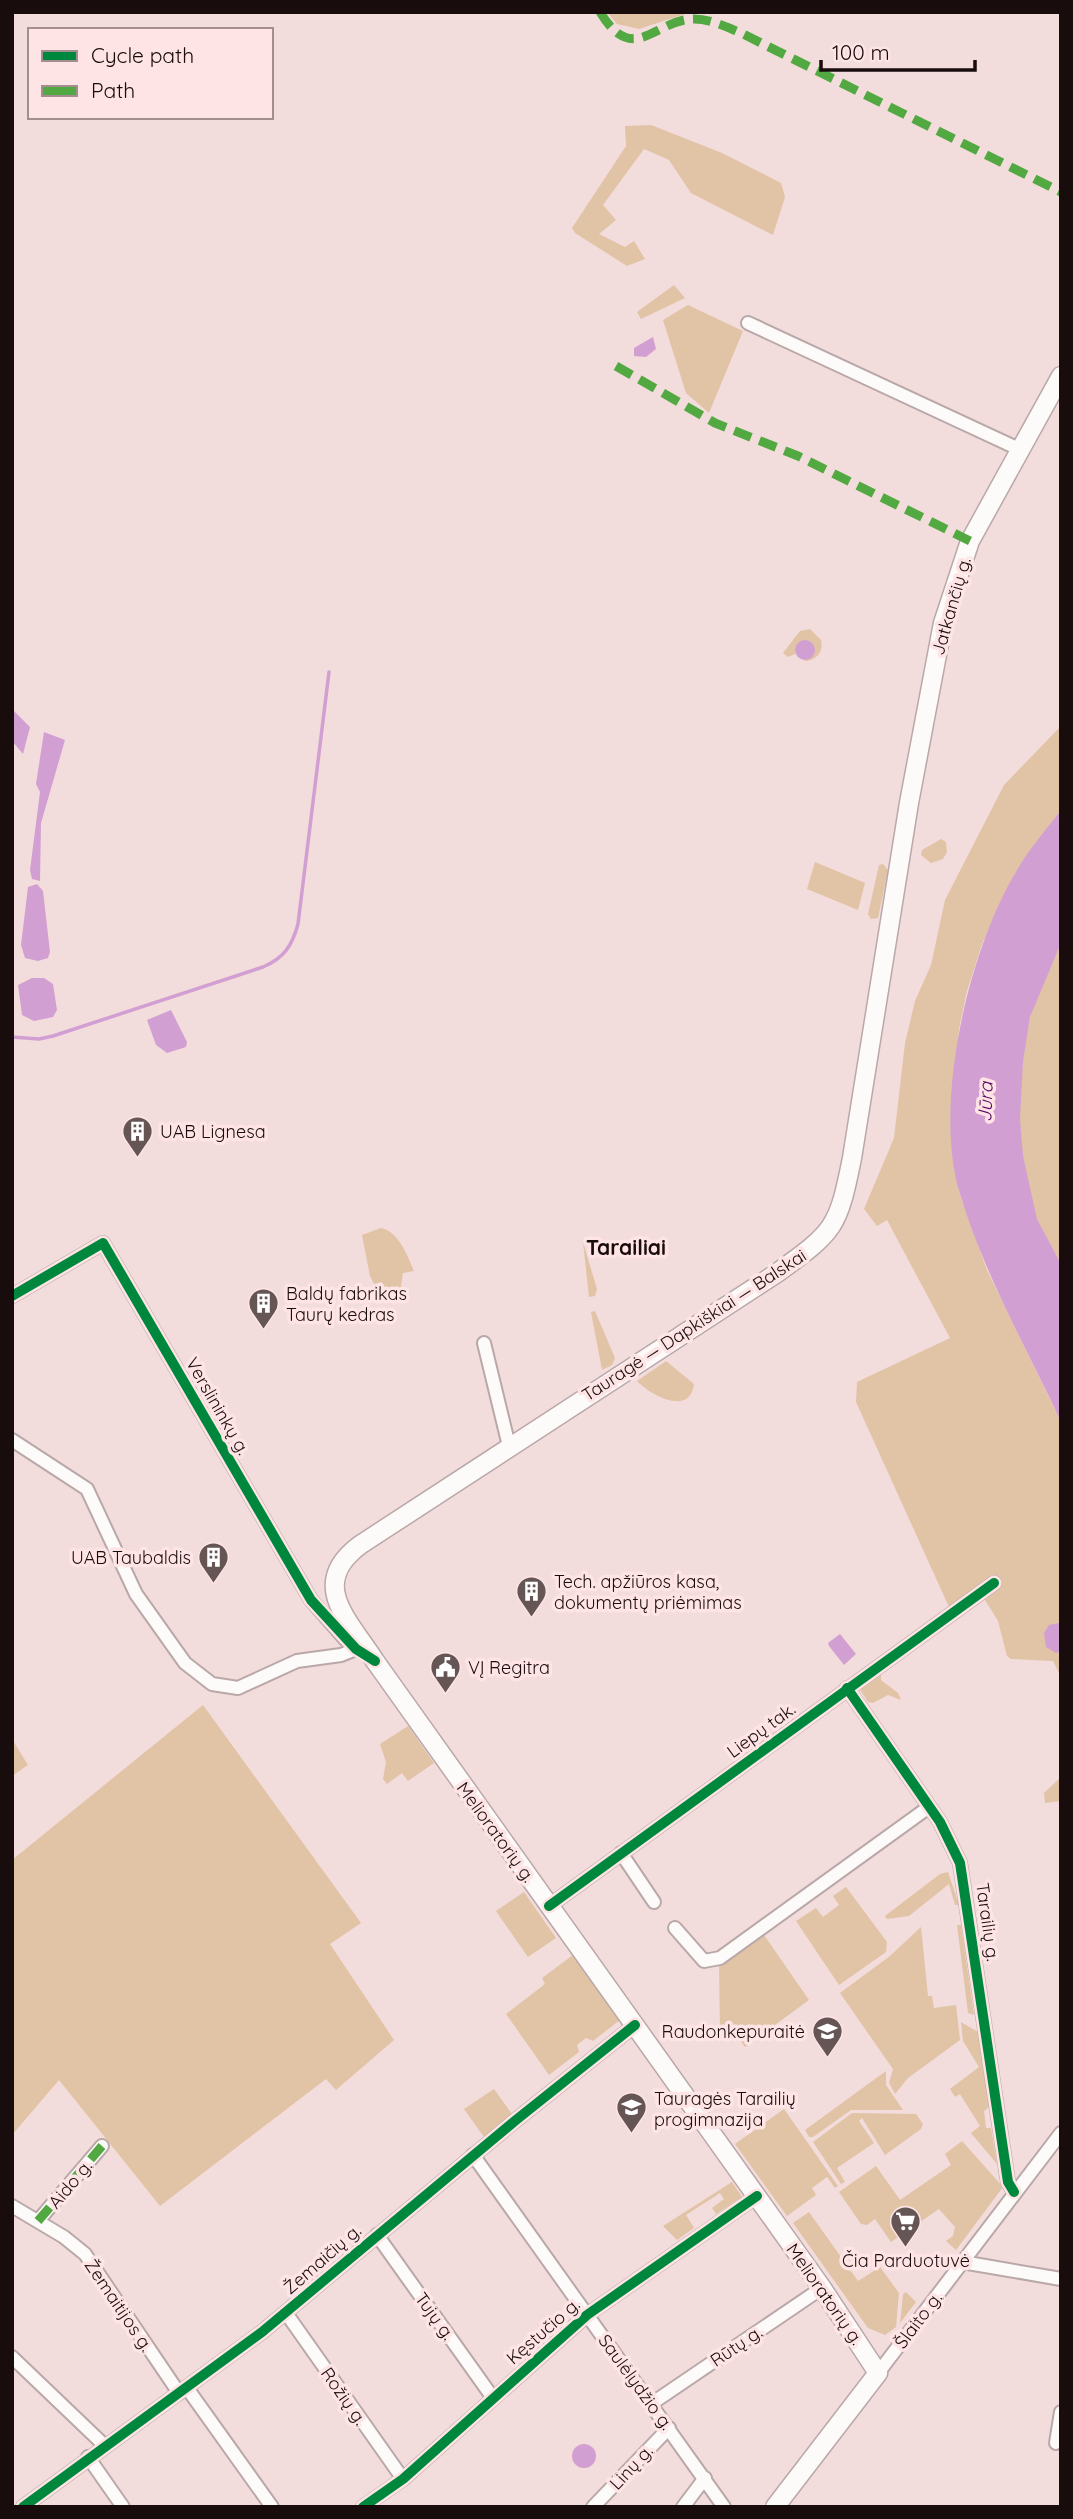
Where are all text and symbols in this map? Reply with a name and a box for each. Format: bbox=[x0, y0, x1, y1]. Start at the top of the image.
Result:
legend bbox=[28, 28, 273, 119]
scale bar bbox=[821, 28, 975, 72]
text: 100 m bbox=[832, 39, 890, 65]
text: Cycle path bbox=[91, 42, 194, 68]
text: Path bbox=[91, 77, 135, 103]
street label: Jatkančių g. bbox=[926, 554, 976, 658]
water label: Jūra bbox=[972, 1080, 998, 1123]
building icon: UAB Lignesa bbox=[120, 1114, 154, 1158]
place label: UAB Lignesa bbox=[160, 1120, 266, 1143]
district label: Tarailiai bbox=[586, 1234, 666, 1260]
street label: Tauragė — Dapkiškiai — Balskai bbox=[577, 1244, 811, 1406]
place label: Baldų fabrikas Taurų kedras bbox=[286, 1282, 407, 1326]
building icon: Baldų fabrikas Taurų kedras bbox=[246, 1286, 280, 1330]
street label: Verslininkų g. bbox=[181, 1353, 255, 1459]
building icon: UAB Taubaldis bbox=[197, 1540, 231, 1584]
place label: UAB Taubaldis bbox=[71, 1546, 191, 1569]
place label: Tech. apžiūros kasa, dokumentų priėmimas bbox=[554, 1570, 742, 1614]
building icon: Tech. apžiūros kasa, dokumentų priėmimas bbox=[514, 1574, 548, 1618]
public building icon: VĮ Regitra bbox=[428, 1650, 462, 1694]
place label: VĮ Regitra bbox=[468, 1656, 550, 1679]
street label: Liepų tak. bbox=[722, 1697, 800, 1763]
street label: Melioratorių g. bbox=[452, 1777, 540, 1887]
street label: Tarailių g. bbox=[971, 1881, 1005, 1963]
school or university icon: Raudonkepuraitė bbox=[811, 2014, 845, 2058]
place label: Raudonkepuraitė bbox=[662, 2020, 805, 2043]
place label: Tauragės Tarailių progimnazija bbox=[654, 2087, 796, 2131]
school or university icon: Tauragės Tarailių progimnazija bbox=[614, 2091, 648, 2135]
street label: Aido g. bbox=[43, 2155, 97, 2213]
supermarket icon: Čia Parduotuvė bbox=[889, 2205, 923, 2249]
street label: Žemaičių g. bbox=[278, 2219, 366, 2299]
street label: Melioratorių g. bbox=[781, 2239, 869, 2349]
place label: Čia Parduotuvė bbox=[842, 2249, 970, 2272]
street label: Žemaitijos g. bbox=[80, 2254, 158, 2356]
street label: Šlaito g. bbox=[889, 2287, 947, 2353]
street label: Tujų g. bbox=[410, 2288, 460, 2344]
street label: Kęstučio g. bbox=[501, 2293, 585, 2369]
street label: Rūtų g. bbox=[706, 2320, 766, 2372]
street label: Saulėlydžio g. bbox=[594, 2330, 678, 2434]
street label: Rožių g. bbox=[316, 2363, 372, 2429]
street label: Linų g. bbox=[604, 2440, 658, 2494]

